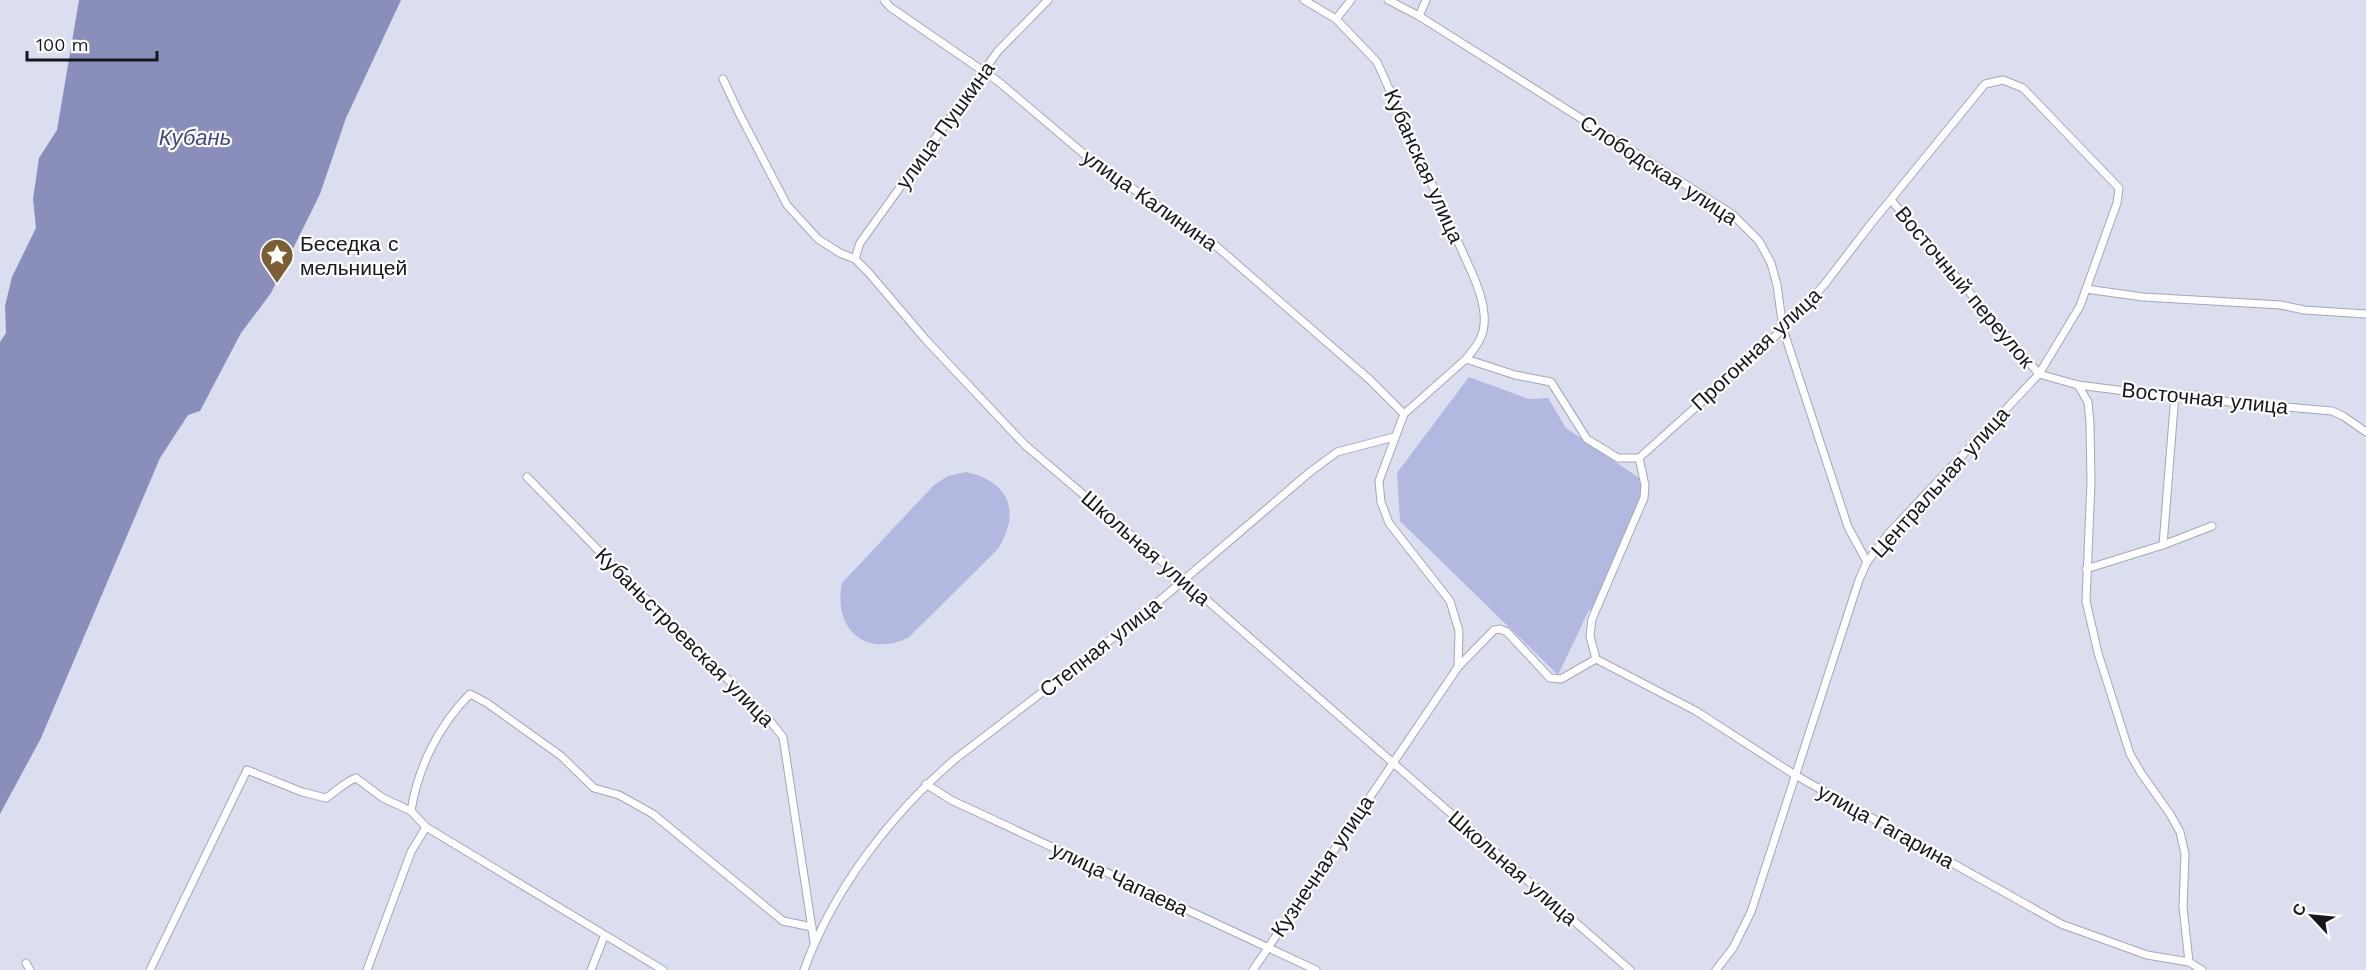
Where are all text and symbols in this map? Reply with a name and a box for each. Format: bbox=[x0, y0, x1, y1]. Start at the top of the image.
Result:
scale bar bbox=[27, 24, 158, 62]
text: 100 m bbox=[36, 34, 89, 55]
street label: улица Пушкина bbox=[890, 56, 1000, 194]
street label: Кубанская улица bbox=[1379, 85, 1469, 247]
street label: Слободская улица bbox=[1575, 110, 1743, 230]
water label: Кубань bbox=[159, 125, 231, 150]
street label: улица Калинина bbox=[1078, 144, 1223, 256]
street label: Восточный переулок bbox=[1890, 201, 2040, 373]
place label: Беседка с мельницей bbox=[300, 231, 407, 280]
place icon: Беседка с мельницей bbox=[259, 237, 295, 284]
street label: Прогонная улица bbox=[1686, 282, 1826, 416]
street label: Восточная улица bbox=[2121, 377, 2290, 419]
street label: Центральная улица bbox=[1866, 401, 2015, 563]
street label: Школьная улица bbox=[1076, 485, 1216, 611]
street label: Кубаньстроевская улица bbox=[590, 542, 780, 732]
street label: Степная улица bbox=[1034, 592, 1166, 702]
street label: улица Гагарина bbox=[1813, 778, 1959, 874]
street label: Кузнечная улица bbox=[1265, 790, 1379, 942]
street label: Школьная улица bbox=[1443, 805, 1583, 931]
street label: улица Чапаева bbox=[1048, 836, 1193, 922]
north arrow bbox=[2282, 886, 2342, 946]
text: С bbox=[2288, 900, 2310, 919]

